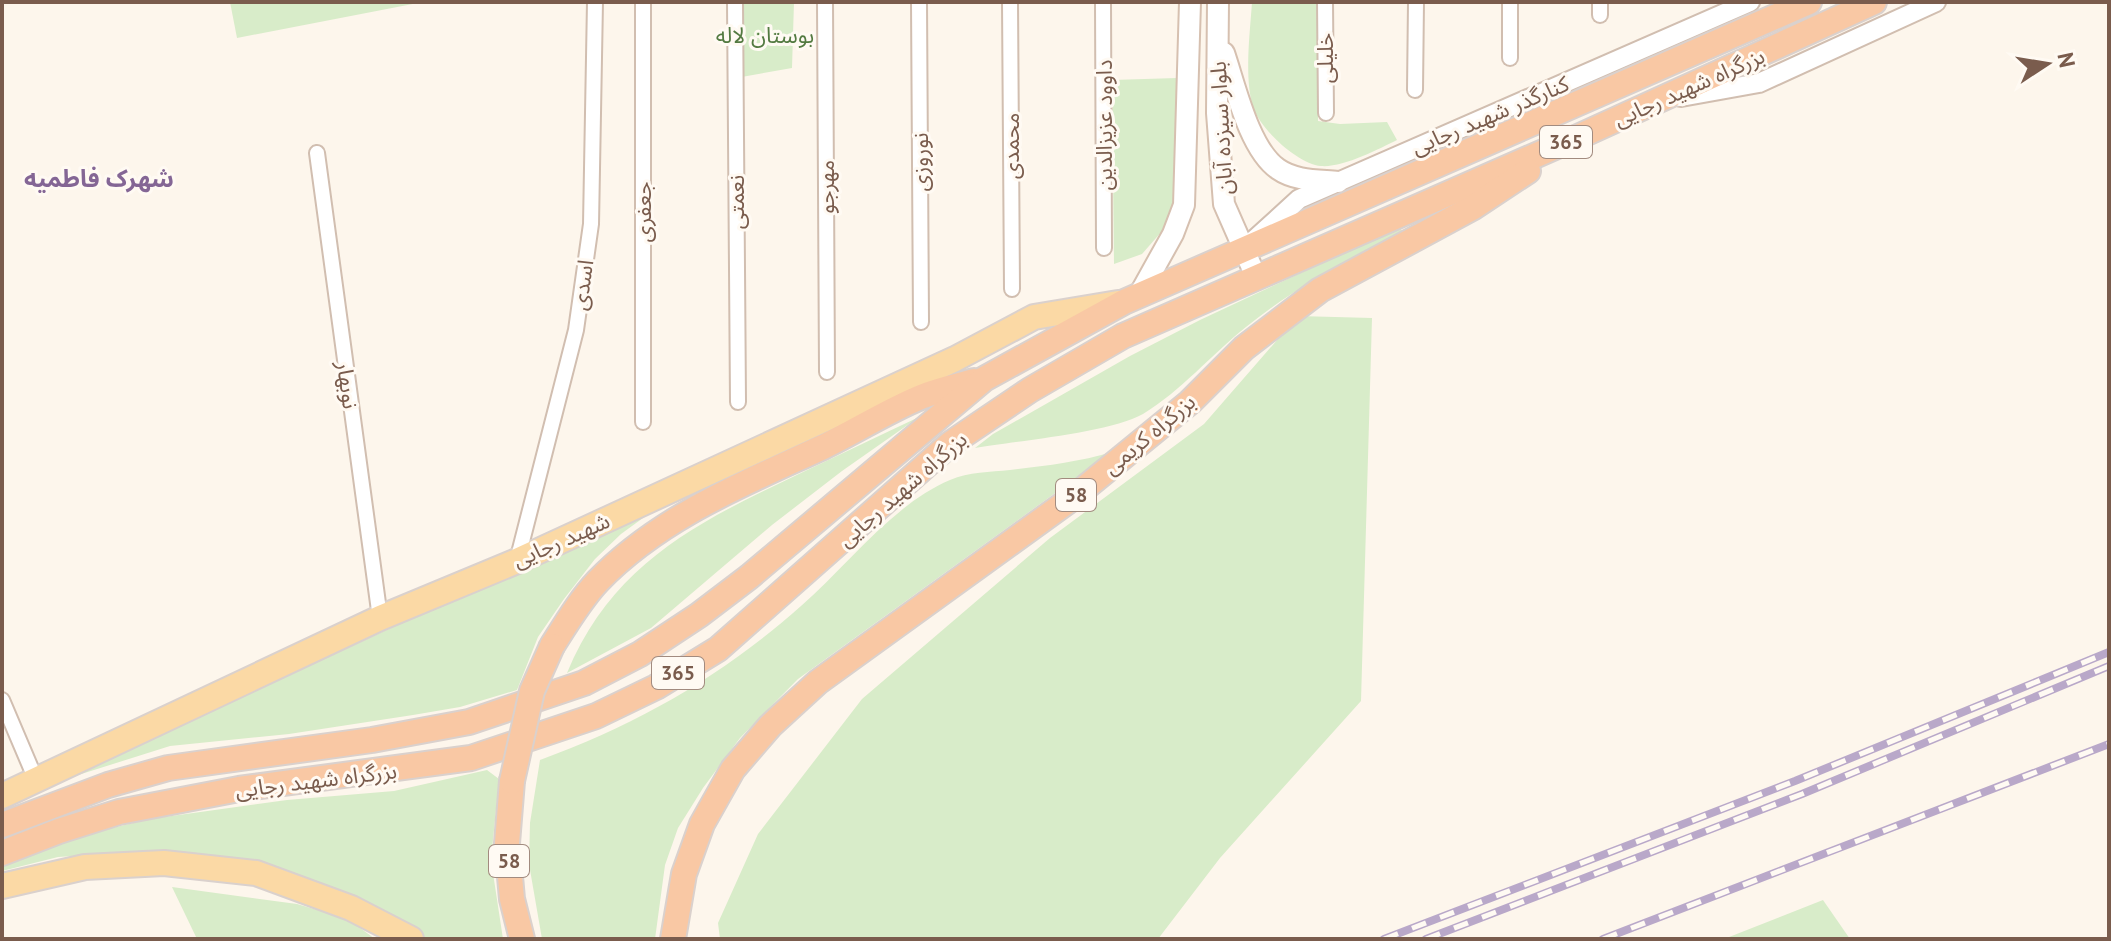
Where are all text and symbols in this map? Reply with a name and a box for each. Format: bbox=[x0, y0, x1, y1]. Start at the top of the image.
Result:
park label: بوستان لاله bbox=[716, 21, 814, 49]
north arrow bbox=[2007, 24, 2087, 104]
street label: خلیلی bbox=[1311, 33, 1339, 83]
street label: بزرگراه شهید رجایی bbox=[1609, 41, 1769, 133]
text: N bbox=[2051, 50, 2082, 70]
street label: داوود عزیزالدین bbox=[1090, 60, 1118, 190]
street label: بلوار سیزده آبان bbox=[1204, 61, 1238, 195]
street label: کنارگذر شهید رجایی bbox=[1407, 69, 1574, 161]
street label: محمدی bbox=[997, 113, 1025, 179]
road number: 365 bbox=[1540, 126, 1592, 158]
street label: نوروزی bbox=[906, 132, 934, 192]
street label: مهرجو bbox=[812, 160, 840, 214]
district label: شهرک فاطمیه bbox=[24, 163, 174, 194]
street label: نعمتی bbox=[722, 175, 750, 229]
street label: جعفری bbox=[629, 182, 657, 242]
street label: اسدی bbox=[565, 258, 599, 312]
street label: نوبهار bbox=[331, 358, 365, 411]
street label: بزرگراه کریمی bbox=[1097, 387, 1201, 481]
street label: بزرگراه شهید رجایی bbox=[831, 425, 973, 553]
road number: 58 bbox=[1056, 479, 1096, 511]
street label: شهید رجایی bbox=[508, 506, 614, 574]
road number: 365 bbox=[652, 657, 704, 689]
street label: بزرگراه شهید رجایی bbox=[234, 756, 398, 804]
road number: 58 bbox=[489, 845, 529, 877]

